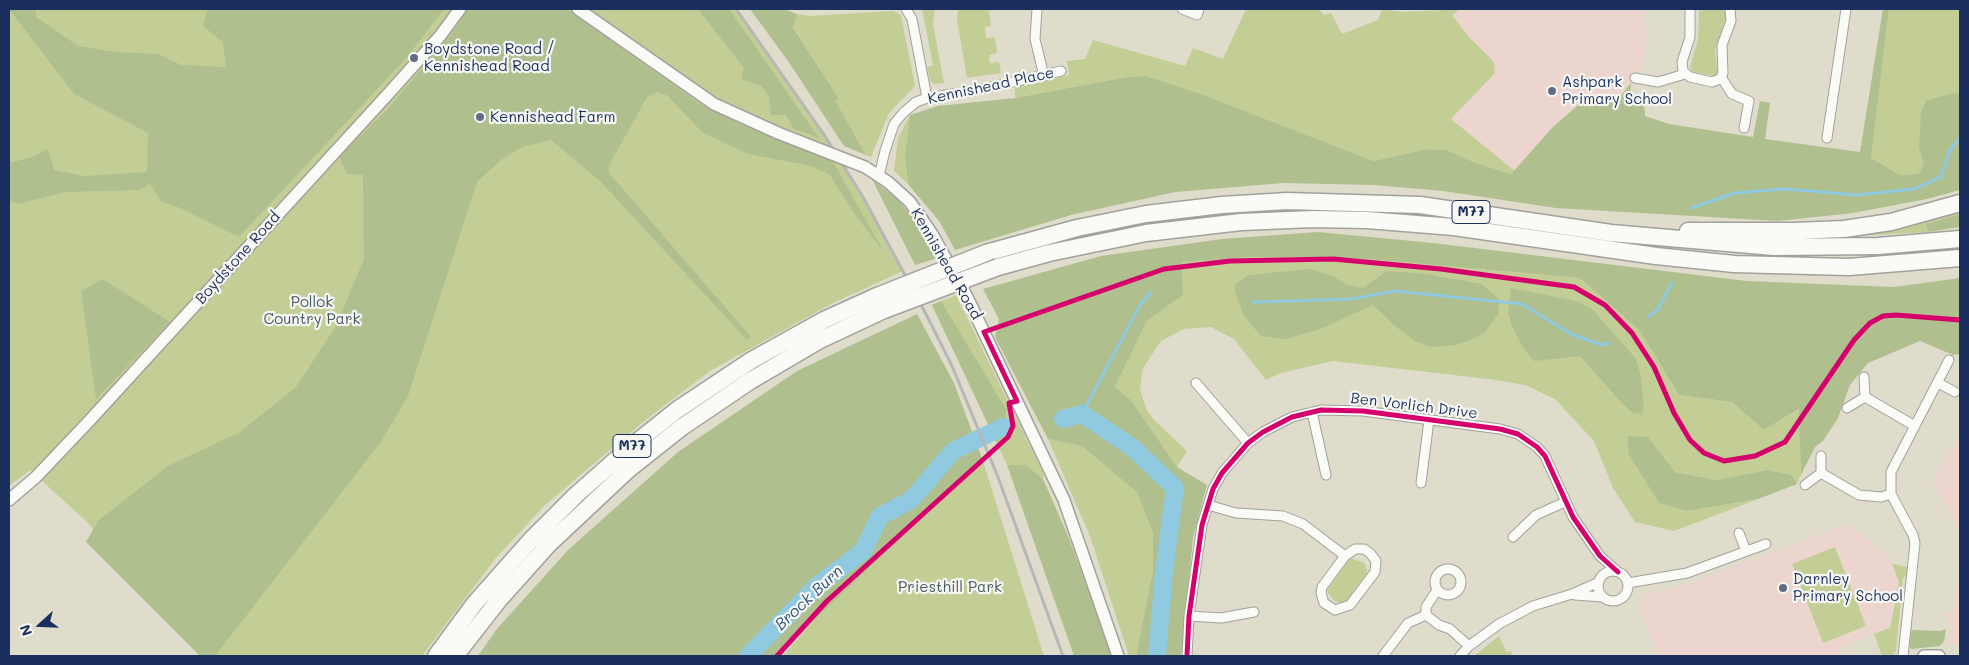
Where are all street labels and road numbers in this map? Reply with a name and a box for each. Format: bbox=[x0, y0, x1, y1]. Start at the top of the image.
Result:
street label: Kennishead Place bbox=[926, 64, 1056, 108]
road number: M77 bbox=[1452, 200, 1490, 223]
street label: Kennishead Road bbox=[907, 205, 985, 323]
street label: Boydstone Road bbox=[192, 208, 284, 308]
street label: Ben Vorlich Drive bbox=[1349, 389, 1479, 423]
road number: M77 bbox=[613, 434, 651, 458]

